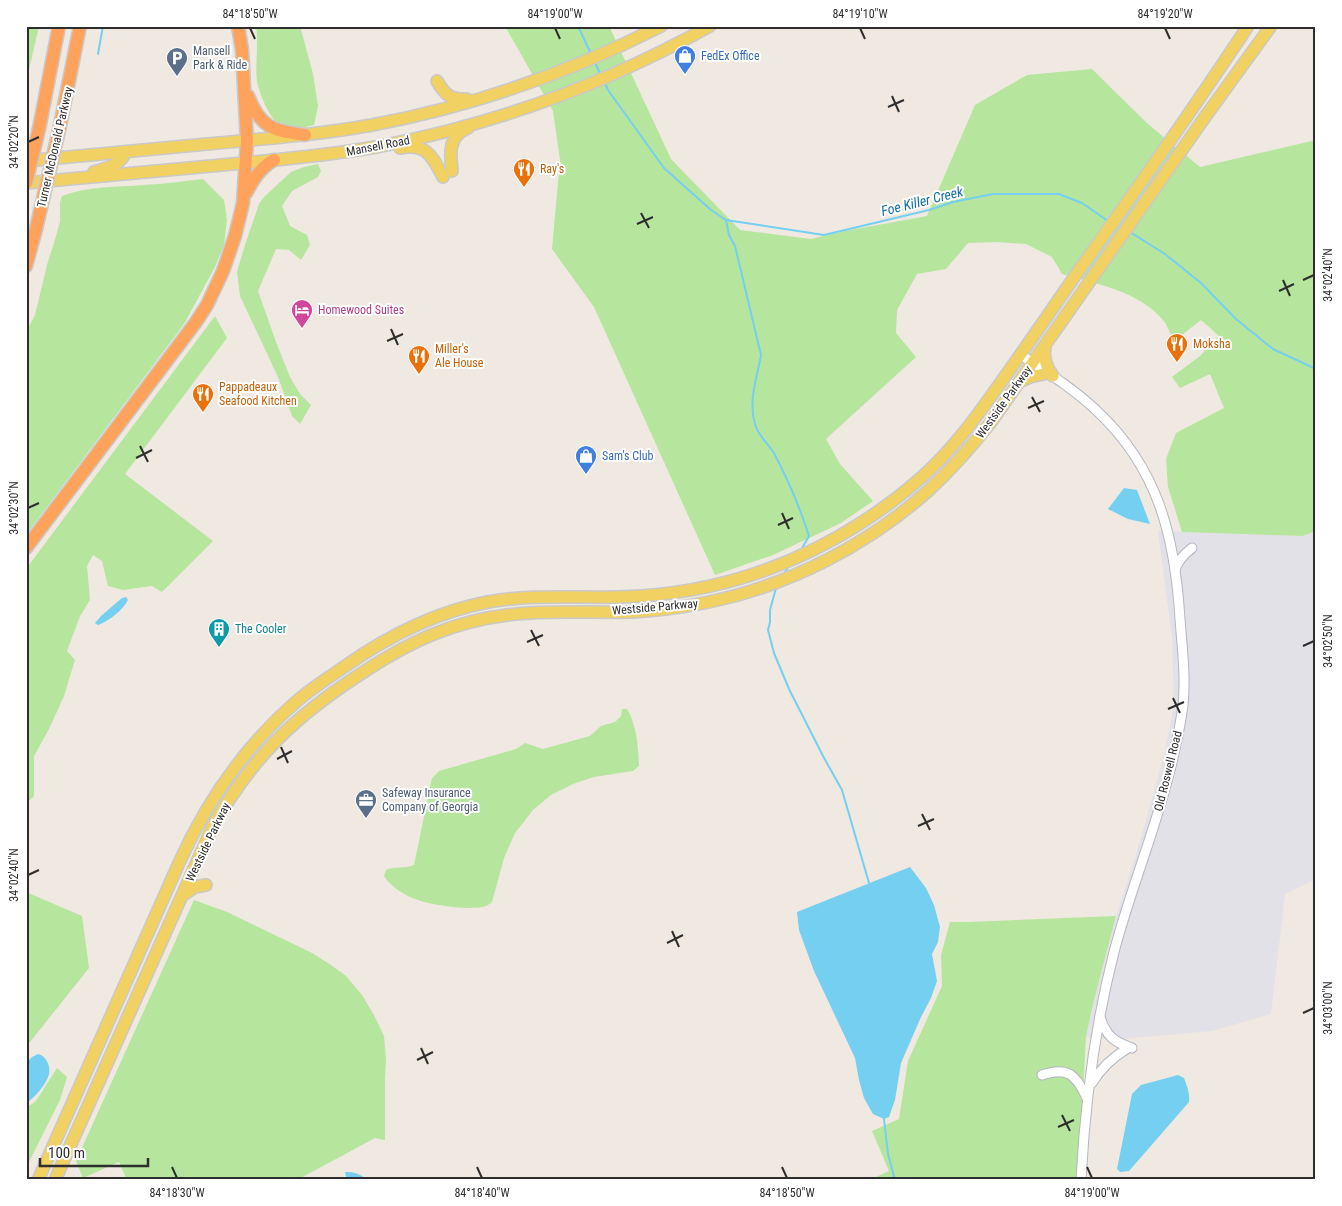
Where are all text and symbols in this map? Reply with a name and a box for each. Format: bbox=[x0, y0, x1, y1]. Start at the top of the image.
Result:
text: 84°18'50"W bbox=[222, 7, 278, 21]
text: 84°19'00"W bbox=[527, 7, 583, 21]
text: 84°19'10"W bbox=[832, 7, 888, 21]
text: 84°19'20"W bbox=[1137, 7, 1193, 21]
place label: Mansell Park & Ride bbox=[193, 44, 248, 72]
shop icon: FedEx Office bbox=[673, 44, 697, 75]
parking icon: Mansell Park & Ride bbox=[165, 46, 189, 77]
place label: FedEx Office bbox=[701, 49, 760, 63]
street label: Turner McDonald Parkway bbox=[34, 85, 76, 209]
text: 34°02'20"N bbox=[7, 115, 21, 169]
street label: Mansell Road bbox=[345, 133, 411, 159]
restaurant icon: Ray's bbox=[512, 157, 536, 188]
place label: Ray's bbox=[540, 162, 564, 176]
water label: Foe Killer Creek bbox=[879, 183, 965, 219]
text: 34°02'40"N bbox=[1321, 248, 1335, 302]
hotel icon: Homewood Suites bbox=[290, 298, 314, 329]
place label: Homewood Suites bbox=[318, 303, 404, 317]
restaurant icon: Moksha bbox=[1165, 332, 1189, 363]
place label: Moksha bbox=[1193, 337, 1231, 351]
place label: Miller's Ale House bbox=[435, 342, 484, 370]
restaurant icon: Miller's Ale House bbox=[407, 344, 431, 375]
street label: Westside Parkway bbox=[973, 363, 1035, 441]
place label: Pappadeaux Seafood Kitchen bbox=[219, 380, 297, 408]
restaurant icon: Pappadeaux Seafood Kitchen bbox=[191, 382, 215, 413]
shop icon: Sam's Club bbox=[574, 444, 598, 475]
place label: Sam's Club bbox=[602, 449, 654, 463]
text: 34°02'30"N bbox=[7, 481, 21, 535]
street label: Westside Parkway bbox=[612, 596, 698, 618]
text: 34°02'50"N bbox=[1321, 614, 1335, 668]
building icon: The Cooler bbox=[207, 617, 231, 648]
place label: The Cooler bbox=[235, 622, 287, 636]
street label: Old Roswell Road bbox=[1151, 729, 1185, 813]
place label: Safeway Insurance Company of Georgia bbox=[382, 786, 479, 814]
office icon: Safeway Insurance Company of Georgia bbox=[354, 788, 378, 819]
street label: Westside Parkway bbox=[183, 800, 233, 884]
text: 34°02'40"N bbox=[7, 848, 21, 902]
text: 34°03'00"N bbox=[1321, 981, 1335, 1035]
scale bar bbox=[40, 1136, 148, 1168]
text: 100 m bbox=[48, 1144, 85, 1162]
text: 84°18'30"W bbox=[149, 1186, 205, 1200]
text: 84°18'40"W bbox=[454, 1186, 510, 1200]
text: 84°18'50"W bbox=[759, 1186, 815, 1200]
text: 84°19'00"W bbox=[1064, 1186, 1120, 1200]

